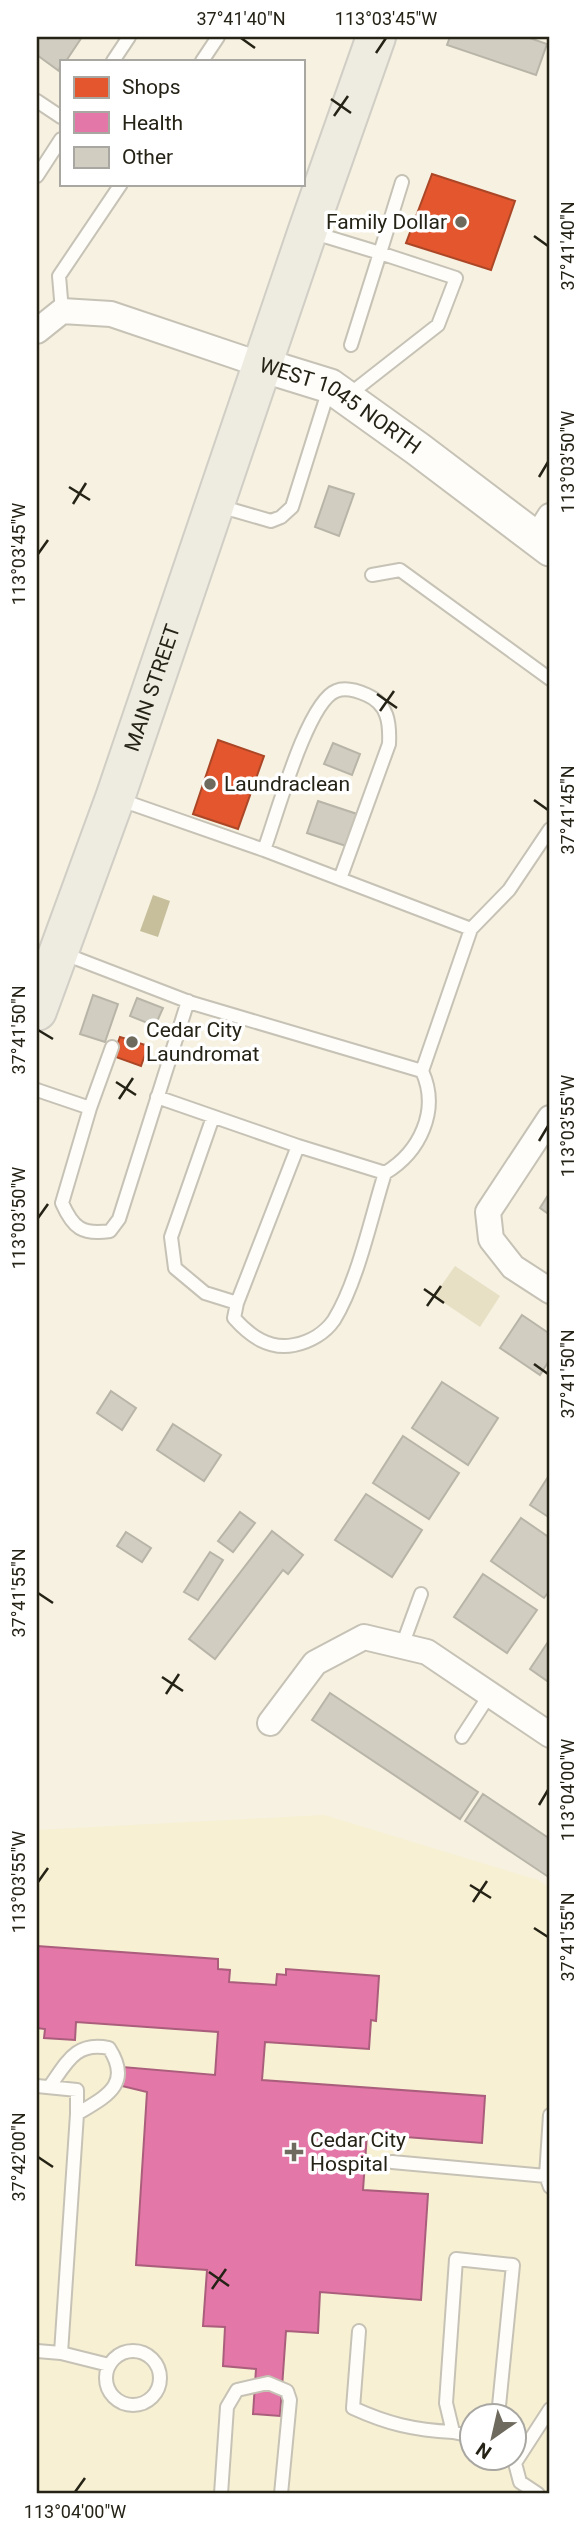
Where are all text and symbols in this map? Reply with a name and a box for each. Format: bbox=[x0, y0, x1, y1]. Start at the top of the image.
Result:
text: 37°41'40"N bbox=[196, 8, 286, 29]
text: 113°03'45"W bbox=[335, 8, 437, 29]
legend bbox=[60, 60, 304, 186]
text: Shops bbox=[122, 75, 181, 99]
text: Health bbox=[122, 111, 183, 135]
text: Other bbox=[122, 145, 173, 169]
text: 37°41'40"N bbox=[557, 201, 578, 291]
place label: Family Dollar bbox=[326, 210, 447, 234]
marker: Family Dollar bbox=[453, 214, 469, 230]
street label: WEST 1045 NORTH bbox=[257, 353, 425, 459]
text: 113°03'50"W bbox=[557, 411, 578, 513]
text: 113°03'45"W bbox=[8, 503, 29, 605]
street label: MAIN STREET bbox=[120, 621, 185, 755]
text: 37°41'45"N bbox=[557, 765, 578, 855]
place label: Laundraclean bbox=[224, 772, 350, 796]
marker: Laundraclean bbox=[202, 776, 218, 792]
text: 37°41'50"N bbox=[8, 985, 29, 1075]
place label: Cedar City Laundromat bbox=[146, 1018, 259, 1066]
marker: Cedar City Laundromat bbox=[124, 1034, 140, 1050]
text: 113°03'55"W bbox=[557, 1075, 578, 1177]
text: 113°03'50"W bbox=[8, 1167, 29, 1269]
text: 37°41'50"N bbox=[557, 1329, 578, 1419]
text: 37°41'55"N bbox=[8, 1548, 29, 1638]
text: 113°04'00"W bbox=[557, 1739, 578, 1841]
text: 113°03'55"W bbox=[8, 1831, 29, 1933]
text: 37°41'55"N bbox=[557, 1892, 578, 1982]
text: 37°42'00"N bbox=[8, 2112, 29, 2202]
place label: Cedar City Hospital bbox=[310, 2128, 406, 2176]
marker: Cedar City Hospital bbox=[284, 2142, 304, 2162]
north arrow bbox=[458, 2402, 528, 2472]
text: N bbox=[472, 2437, 496, 2464]
text: 113°04'00"W bbox=[24, 2501, 126, 2522]

